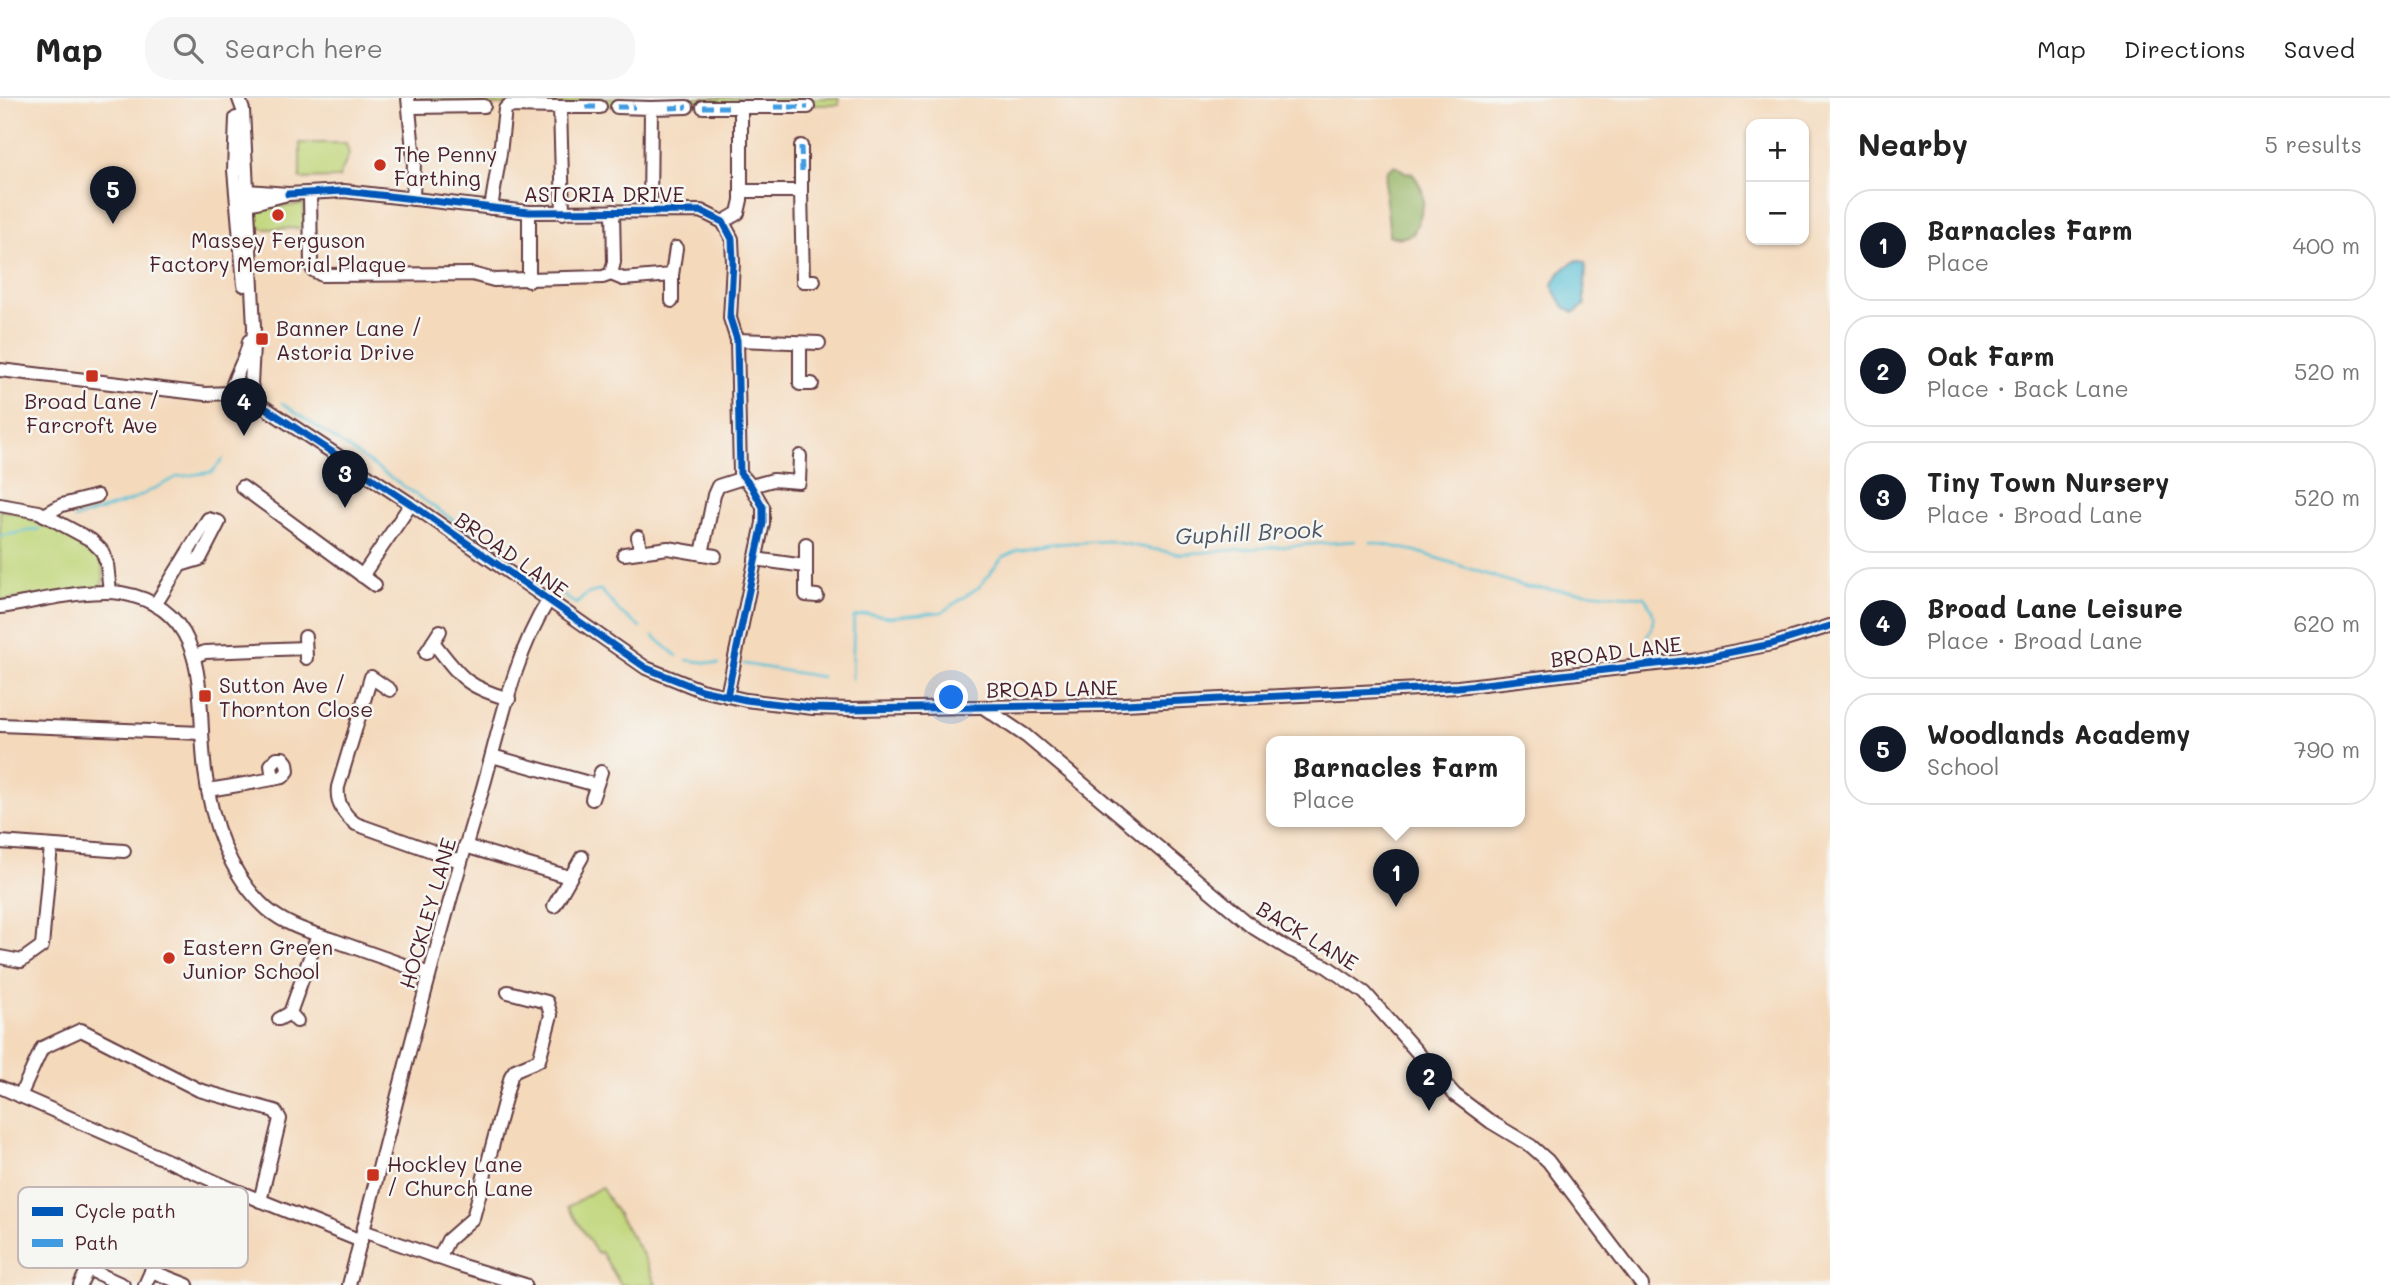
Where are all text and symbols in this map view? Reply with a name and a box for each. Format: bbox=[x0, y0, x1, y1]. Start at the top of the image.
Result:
search box bbox=[145, 17, 635, 80]
text: Map bbox=[35, 27, 103, 70]
icon: search bbox=[169, 29, 207, 67]
text: Search here bbox=[225, 31, 383, 65]
text: Map bbox=[2037, 33, 2086, 64]
text: Directions bbox=[2124, 33, 2246, 64]
text: Saved bbox=[2284, 33, 2355, 64]
map controls bbox=[1746, 119, 1809, 245]
button: + bbox=[1746, 119, 1809, 182]
text: Nearby bbox=[1858, 124, 1968, 164]
text: 5 results bbox=[2265, 129, 2362, 159]
place label: The Penny Farthing bbox=[394, 140, 497, 191]
marker: The Penny Farthing bbox=[372, 157, 388, 173]
pin: 5 bbox=[90, 166, 136, 224]
street label: ASTORIA DRIVE bbox=[523, 180, 685, 207]
button: − bbox=[1746, 182, 1809, 245]
marker: Massey Ferguson Factory Memorial Plaque bbox=[270, 207, 286, 223]
text: Barnacles Farm bbox=[1927, 213, 2132, 247]
place label: Massey Ferguson Factory Memorial Plaque bbox=[149, 226, 407, 277]
text: 1 bbox=[1878, 230, 1888, 260]
text: 400 m bbox=[2292, 230, 2360, 260]
text: Place bbox=[1927, 247, 1989, 277]
place label: Banner Lane / Astoria Drive bbox=[276, 314, 422, 365]
marker: Banner Lane / Astoria Drive bbox=[254, 331, 270, 347]
text: Oak Farm bbox=[1927, 339, 2054, 373]
text: 2 bbox=[1877, 356, 1889, 386]
text: 520 m bbox=[2294, 356, 2360, 386]
marker: Broad Lane / Farcroft Ave bbox=[84, 368, 100, 384]
text: Place · Back Lane bbox=[1927, 373, 2129, 403]
pin: 4 bbox=[221, 378, 267, 436]
place label: Broad Lane / Farcroft Ave bbox=[24, 387, 160, 438]
pin: 3 bbox=[322, 450, 368, 508]
text: Tiny Town Nursery bbox=[1927, 465, 2169, 499]
text: 3 bbox=[1876, 482, 1890, 512]
text: 520 m bbox=[2294, 482, 2360, 512]
text: Place · Broad Lane bbox=[1927, 499, 2143, 529]
street label: BROAD LANE bbox=[450, 505, 574, 603]
water label: Guphill Brook bbox=[1174, 513, 1324, 551]
text: Broad Lane Leisure bbox=[1927, 591, 2183, 625]
text: 4 bbox=[1876, 608, 1890, 638]
text: 620 m bbox=[2293, 608, 2360, 638]
text: Place · Broad Lane bbox=[1927, 625, 2143, 655]
street label: BROAD LANE bbox=[1549, 630, 1683, 672]
place label: Sutton Ave / Thornton Close bbox=[219, 671, 373, 722]
street label: BROAD LANE bbox=[986, 673, 1118, 703]
your location bbox=[934, 680, 968, 714]
marker: Sutton Ave / Thornton Close bbox=[197, 688, 213, 704]
text: Woodlands Academy bbox=[1927, 717, 2190, 751]
text: 5 bbox=[1876, 734, 1890, 764]
text: 790 m bbox=[2294, 734, 2360, 764]
popup bbox=[1266, 736, 1525, 827]
text: Barnacles Farm bbox=[1293, 750, 1498, 784]
text: School bbox=[1927, 751, 2000, 781]
text: Place bbox=[1293, 784, 1355, 814]
street label: HOCKLEY LANE bbox=[393, 834, 461, 992]
pin: 1 bbox=[1373, 849, 1419, 907]
street label: BACK LANE bbox=[1252, 894, 1364, 976]
place label: Eastern Green Junior School bbox=[183, 933, 333, 984]
marker: Eastern Green Junior School bbox=[161, 950, 177, 966]
pin: 2 bbox=[1406, 1053, 1452, 1111]
place label: Hockley Lane / Church Lane bbox=[387, 1150, 533, 1201]
marker: Hockley Lane / Church Lane bbox=[365, 1167, 381, 1183]
legend bbox=[18, 1187, 248, 1268]
text: Cycle path bbox=[75, 1198, 175, 1223]
text: Path bbox=[75, 1230, 118, 1255]

